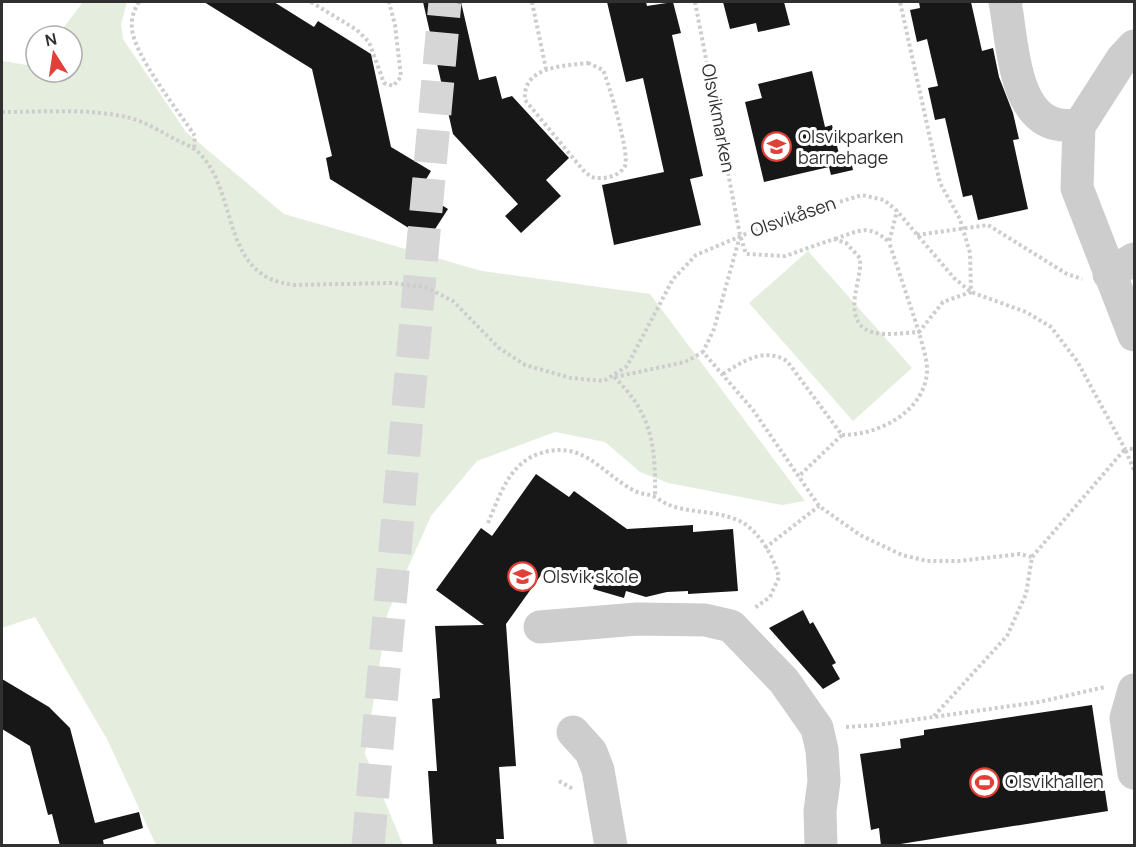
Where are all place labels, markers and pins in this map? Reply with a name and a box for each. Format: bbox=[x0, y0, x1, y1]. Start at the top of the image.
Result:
place label: Olsvikparken barnehage bbox=[798, 124, 903, 169]
school or university icon: Olsvikparken barnehage bbox=[761, 131, 793, 163]
school or university icon: Olsvik skole bbox=[506, 561, 538, 593]
place label: Olsvik skole bbox=[543, 564, 639, 588]
sports icon: Olsvikhallen bbox=[968, 766, 1000, 798]
place label: Olsvikhallen bbox=[1005, 769, 1104, 793]

